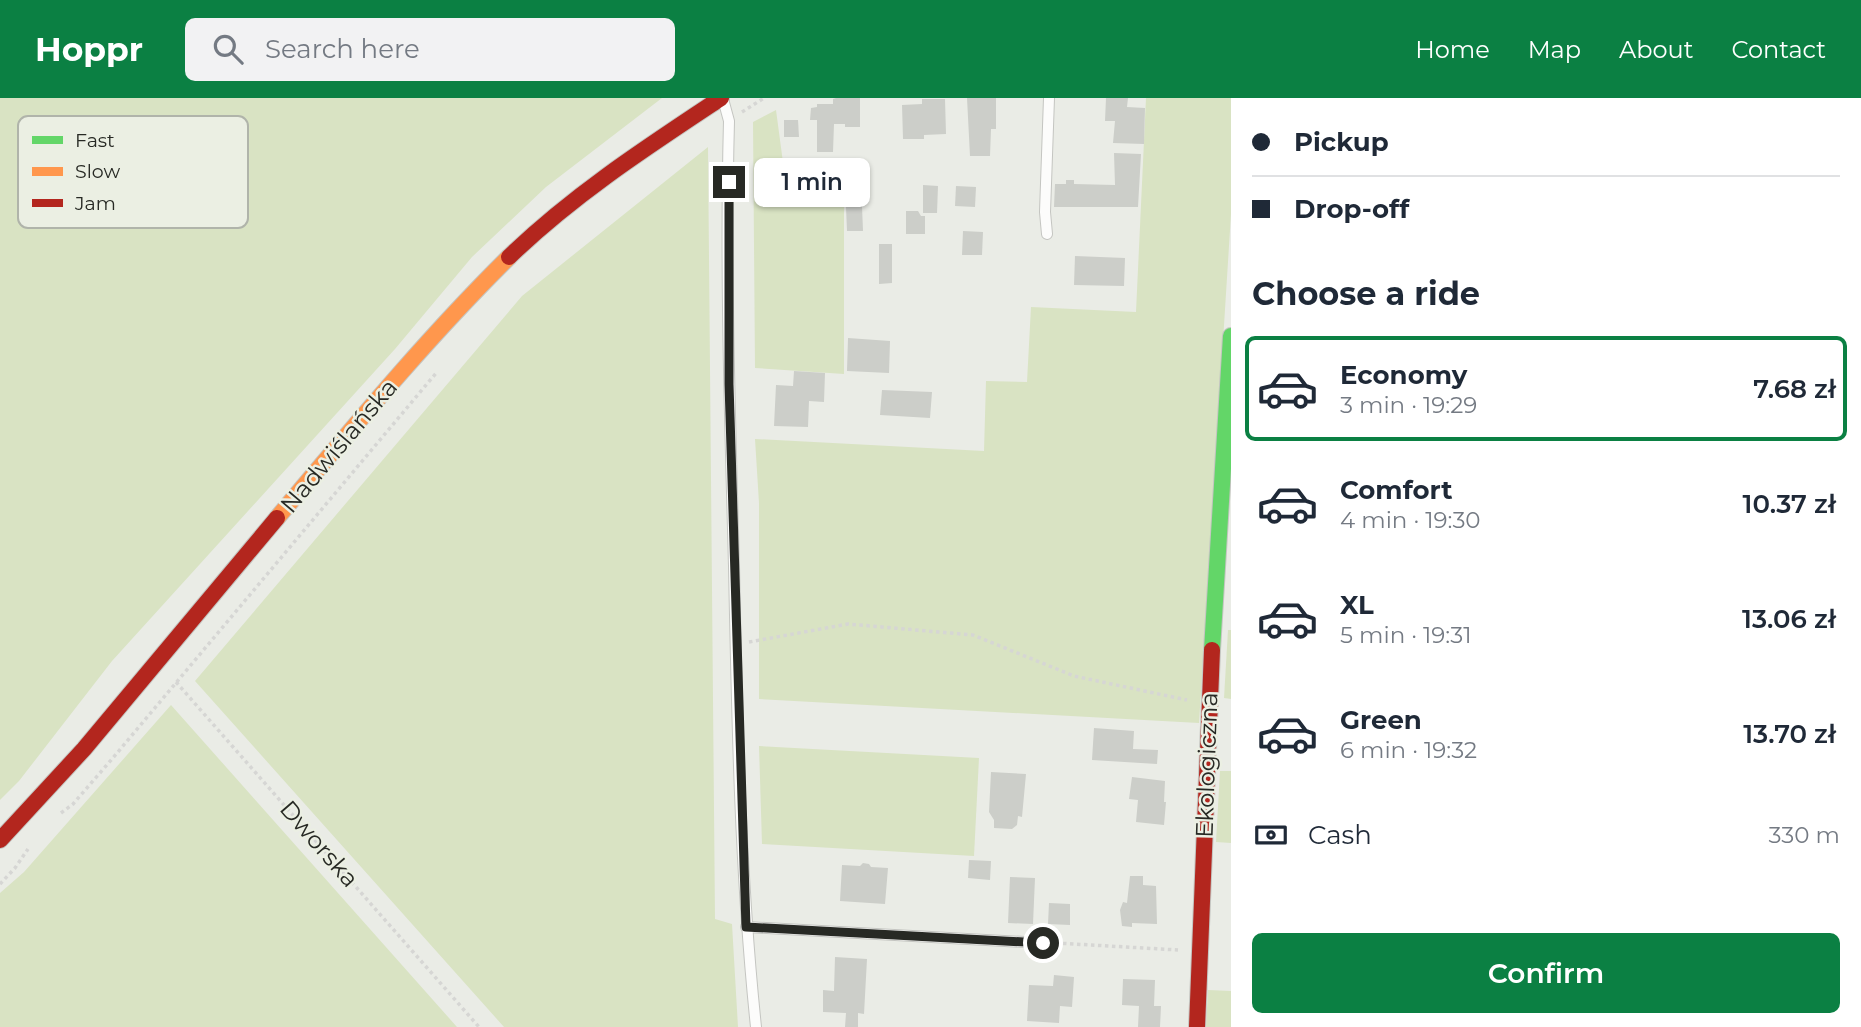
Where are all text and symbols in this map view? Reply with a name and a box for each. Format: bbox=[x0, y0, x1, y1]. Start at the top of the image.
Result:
search box bbox=[185, 18, 675, 81]
text: Hoppr bbox=[35, 29, 143, 69]
icon: search bbox=[209, 30, 247, 68]
text: Search here bbox=[265, 33, 420, 65]
text: Home bbox=[1415, 35, 1490, 64]
text: Map bbox=[1528, 35, 1581, 64]
text: About bbox=[1619, 35, 1693, 64]
text: Contact bbox=[1731, 35, 1826, 64]
legend bbox=[18, 116, 248, 228]
text: Pickup bbox=[1294, 126, 1389, 158]
text: Fast bbox=[75, 129, 115, 152]
callout: 1 min bbox=[754, 158, 869, 206]
text: Slow bbox=[75, 160, 120, 183]
route end bbox=[713, 166, 745, 198]
text: 1 min bbox=[781, 168, 843, 196]
text: Jam bbox=[74, 192, 116, 215]
text: Drop-off bbox=[1294, 193, 1409, 225]
text: Choose a ride bbox=[1252, 274, 1480, 313]
icon: car bbox=[1256, 357, 1319, 420]
text: Economy bbox=[1340, 359, 1467, 391]
street label: Nadwiślańska bbox=[274, 373, 403, 519]
text: 7.68 zł bbox=[1753, 373, 1836, 405]
text: 3 min · 19:29 bbox=[1340, 391, 1477, 419]
icon: car bbox=[1256, 472, 1319, 535]
text: Comfort bbox=[1340, 474, 1452, 506]
text: 10.37 zł bbox=[1743, 488, 1836, 520]
text: 4 min · 19:30 bbox=[1340, 506, 1481, 534]
icon: car bbox=[1256, 587, 1319, 650]
text: XL bbox=[1340, 589, 1374, 621]
text: 13.06 zł bbox=[1742, 603, 1836, 635]
text: 5 min · 19:31 bbox=[1340, 621, 1472, 649]
street label: Ekologiczna bbox=[1189, 692, 1224, 838]
icon: car bbox=[1256, 702, 1319, 765]
text: Green bbox=[1340, 704, 1422, 736]
text: 13.70 zł bbox=[1743, 718, 1836, 750]
text: 6 min · 19:32 bbox=[1340, 736, 1477, 764]
street label: Dworska bbox=[274, 794, 365, 893]
icon: cash bbox=[1252, 816, 1290, 854]
text: Cash bbox=[1308, 819, 1372, 851]
text: 330 m bbox=[1769, 821, 1840, 849]
route start bbox=[1027, 927, 1059, 959]
button: Confirm bbox=[1252, 933, 1840, 1013]

